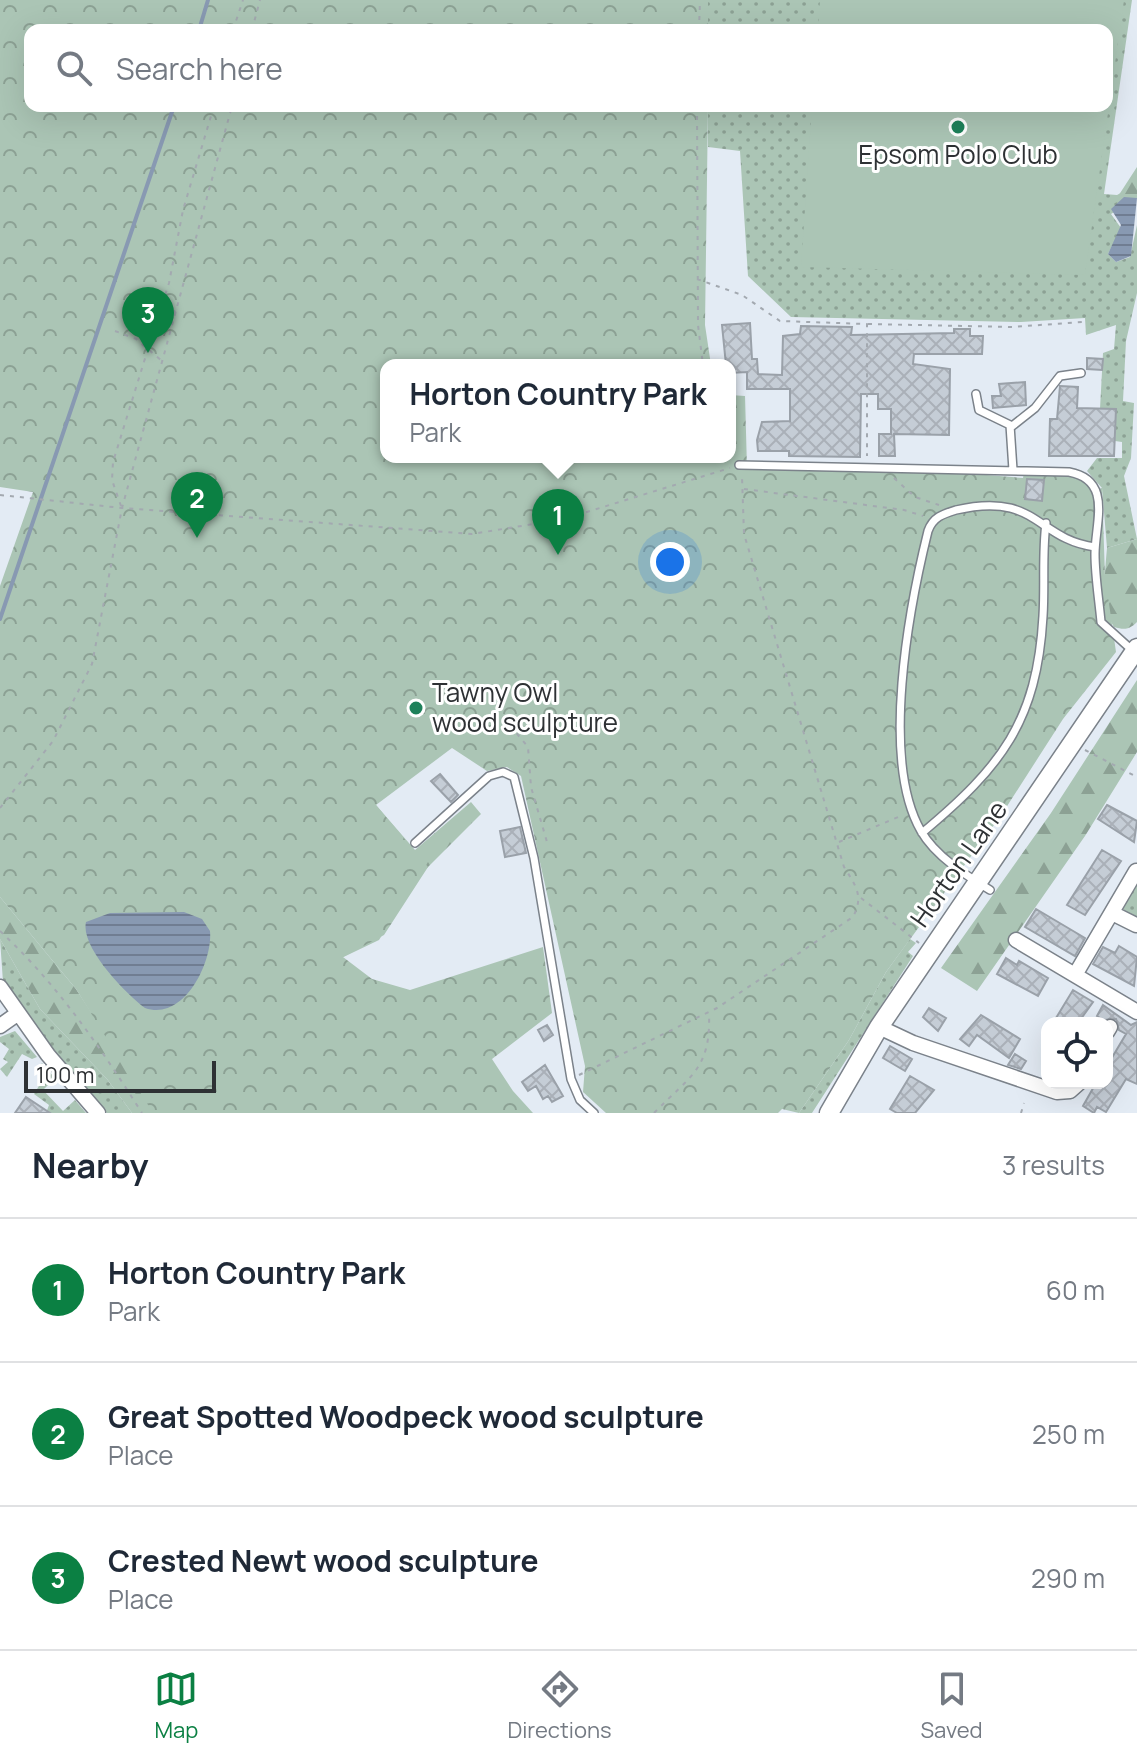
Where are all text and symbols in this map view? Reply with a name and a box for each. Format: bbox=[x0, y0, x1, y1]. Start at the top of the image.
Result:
search box bbox=[24, 24, 1113, 112]
icon: search bbox=[52, 46, 96, 90]
text: Search here bbox=[116, 48, 283, 89]
marker: Epsom Polo Club bbox=[949, 118, 967, 136]
place label: Epsom Polo Club bbox=[858, 136, 1058, 172]
pin: 3 bbox=[122, 287, 174, 353]
popup bbox=[380, 359, 736, 463]
text: Horton Country Park bbox=[409, 373, 707, 414]
text: Park bbox=[409, 414, 461, 450]
pin: 2 bbox=[171, 472, 223, 538]
pin: 1 bbox=[532, 489, 584, 555]
your location bbox=[650, 542, 690, 582]
place label: Tawny Owl wood sculpture bbox=[432, 674, 618, 740]
marker: Tawny Owl wood sculpture bbox=[407, 699, 425, 717]
street label: Horton Lane bbox=[901, 793, 1015, 934]
map controls bbox=[1041, 1017, 1113, 1089]
button: locate bbox=[1041, 1017, 1113, 1089]
scale bar bbox=[24, 1057, 216, 1093]
text: 100 m bbox=[36, 1060, 94, 1090]
text: Nearby bbox=[32, 1142, 148, 1188]
text: 3 results bbox=[1002, 1147, 1105, 1183]
text: Horton Country Park bbox=[108, 1252, 405, 1293]
text: 1 bbox=[52, 1272, 64, 1308]
text: 60 m bbox=[1046, 1272, 1105, 1308]
text: Park bbox=[108, 1293, 160, 1329]
text: Great Spotted Woodpeck wood sculpture bbox=[108, 1396, 704, 1437]
text: 2 bbox=[50, 1416, 66, 1452]
text: 250 m bbox=[1032, 1416, 1105, 1452]
text: Place bbox=[108, 1437, 173, 1473]
text: Crested Newt wood sculpture bbox=[108, 1540, 539, 1581]
text: 3 bbox=[50, 1560, 66, 1596]
text: 290 m bbox=[1031, 1560, 1105, 1596]
text: Place bbox=[108, 1581, 173, 1617]
tab: Map bbox=[154, 1667, 198, 1745]
tab: Directions bbox=[507, 1667, 612, 1745]
tab: Saved bbox=[921, 1667, 983, 1745]

